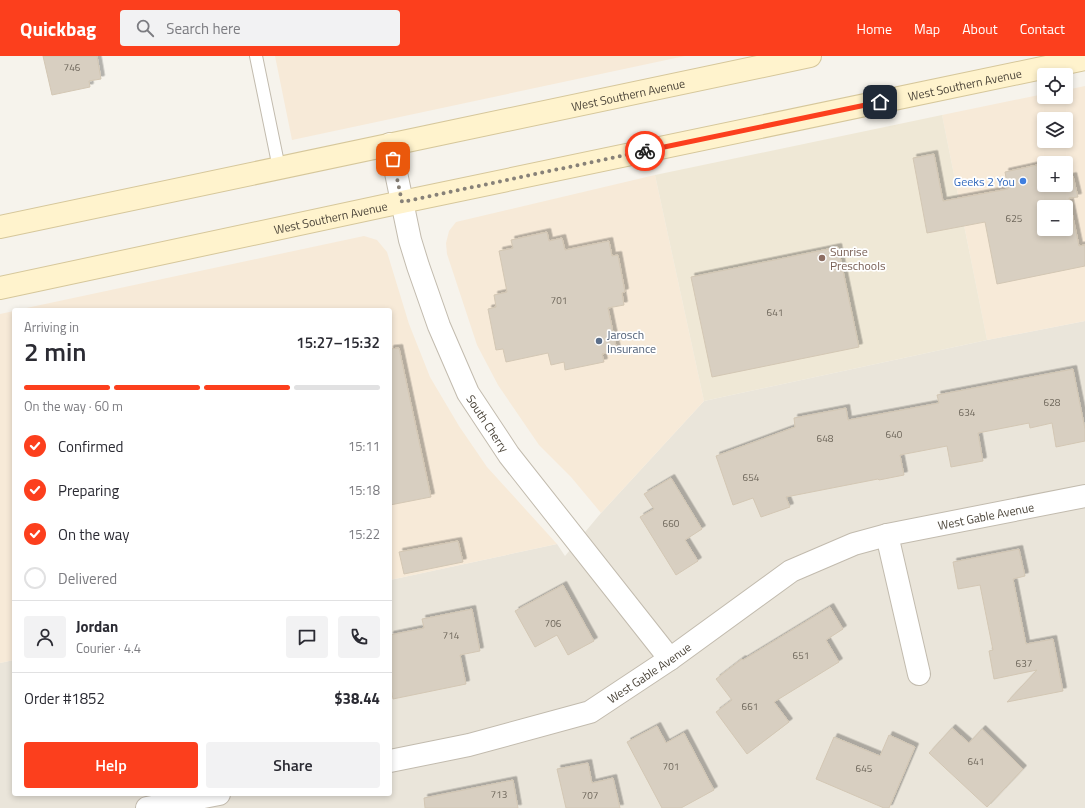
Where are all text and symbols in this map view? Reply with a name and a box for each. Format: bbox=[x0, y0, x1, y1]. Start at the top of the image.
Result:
search box bbox=[120, 10, 400, 46]
text: Quickbag bbox=[20, 14, 96, 43]
icon: search bbox=[134, 17, 156, 39]
text: Search here bbox=[166, 17, 241, 40]
text: Home bbox=[857, 18, 892, 39]
text: Map bbox=[914, 18, 940, 39]
text: About bbox=[962, 18, 998, 39]
text: Contact bbox=[1020, 18, 1065, 39]
house number: 746 bbox=[64, 60, 81, 75]
street label: West Southern Avenue bbox=[906, 63, 1023, 105]
map controls bbox=[1037, 68, 1073, 236]
button: locate bbox=[1037, 68, 1073, 104]
street label: West Southern Avenue bbox=[570, 73, 687, 116]
pin bbox=[863, 85, 897, 119]
icon: home bbox=[869, 91, 891, 113]
button: layers bbox=[1037, 112, 1073, 148]
courier bbox=[625, 131, 665, 171]
icon: bike bbox=[634, 140, 656, 162]
pin bbox=[376, 142, 410, 176]
icon: bag bbox=[382, 148, 404, 170]
button: + bbox=[1037, 156, 1073, 192]
place label: Geeks 2 You bbox=[954, 172, 1015, 191]
marker: Geeks 2 You bbox=[1018, 176, 1028, 186]
street label: West Southern Avenue bbox=[272, 196, 389, 239]
button: − bbox=[1037, 200, 1073, 236]
house number: 625 bbox=[1006, 211, 1023, 226]
place label: Sunrise Preschools bbox=[830, 242, 886, 275]
marker: Sunrise Preschools bbox=[817, 253, 827, 263]
house number: 701 bbox=[551, 293, 567, 308]
house number: 641 bbox=[767, 305, 783, 320]
text: Arriving in bbox=[24, 317, 79, 337]
place label: Jarosch Insurance bbox=[607, 325, 656, 358]
text: 15:27–15:32 bbox=[296, 331, 380, 354]
text: 2 min bbox=[24, 332, 87, 371]
marker: Jarosch Insurance bbox=[594, 336, 604, 346]
street label: South Cherry bbox=[462, 391, 514, 456]
house number: 628 bbox=[1044, 395, 1061, 410]
text: On the way · 60 m bbox=[24, 396, 123, 416]
house number: 634 bbox=[959, 405, 976, 420]
house number: 640 bbox=[886, 427, 903, 442]
house number: 648 bbox=[817, 431, 834, 446]
icon: check bbox=[24, 435, 46, 457]
text: Confirmed bbox=[58, 435, 123, 458]
text: 15:11 bbox=[348, 436, 380, 456]
house number: 654 bbox=[743, 470, 760, 485]
icon: check bbox=[24, 479, 46, 501]
text: Preparing bbox=[58, 479, 119, 502]
text: 15:18 bbox=[348, 480, 380, 500]
street label: West Gable Avenue bbox=[936, 497, 1036, 534]
house number: 660 bbox=[663, 516, 680, 531]
icon: check bbox=[24, 523, 46, 545]
text: On the way bbox=[58, 523, 130, 546]
text: 15:22 bbox=[348, 524, 380, 544]
text: Delivered bbox=[58, 567, 117, 590]
text: Jordan bbox=[76, 615, 118, 638]
button: person bbox=[24, 616, 66, 658]
button: chat bbox=[286, 616, 328, 658]
button: phone bbox=[338, 616, 380, 658]
house number: 706 bbox=[545, 616, 562, 631]
house number: 714 bbox=[443, 628, 460, 643]
street label: West Gable Avenue bbox=[603, 637, 695, 708]
text: Courier · 4.4 bbox=[76, 638, 141, 658]
house number: 651 bbox=[793, 648, 809, 663]
house number: 637 bbox=[1016, 656, 1032, 671]
text: Order #1852 bbox=[24, 687, 105, 710]
text: $38.44 bbox=[334, 687, 380, 710]
house number: 661 bbox=[742, 699, 758, 714]
button: Help bbox=[24, 742, 198, 788]
button: Share bbox=[206, 742, 380, 788]
house number: 641 bbox=[968, 754, 984, 769]
house number: 701 bbox=[663, 759, 679, 774]
house number: 645 bbox=[856, 761, 873, 776]
house number: 713 bbox=[491, 787, 507, 802]
house number: 707 bbox=[582, 788, 598, 803]

